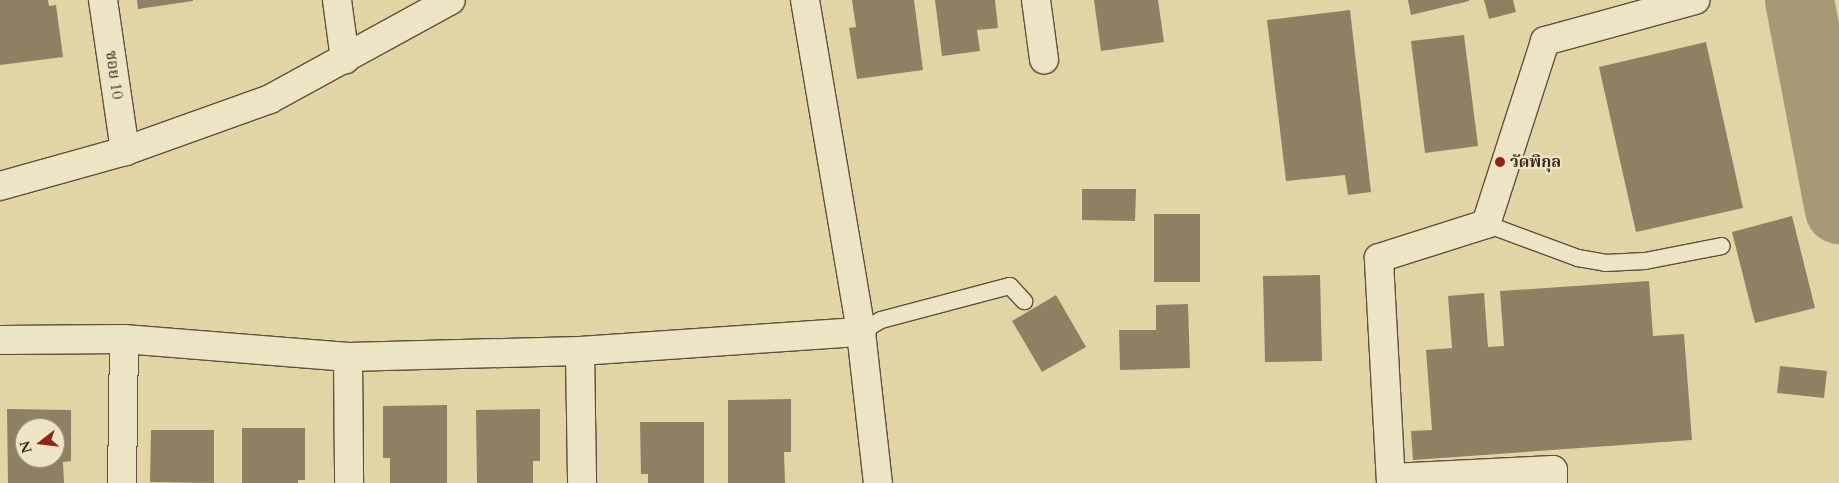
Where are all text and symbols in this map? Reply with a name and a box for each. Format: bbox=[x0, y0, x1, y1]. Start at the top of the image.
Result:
street label: ซอย 10 bbox=[101, 49, 127, 101]
place label: วัดพิกุล bbox=[1510, 152, 1561, 172]
marker: วัดพิกุล bbox=[1494, 156, 1506, 168]
north arrow bbox=[15, 418, 65, 468]
text: N bbox=[15, 439, 37, 455]

